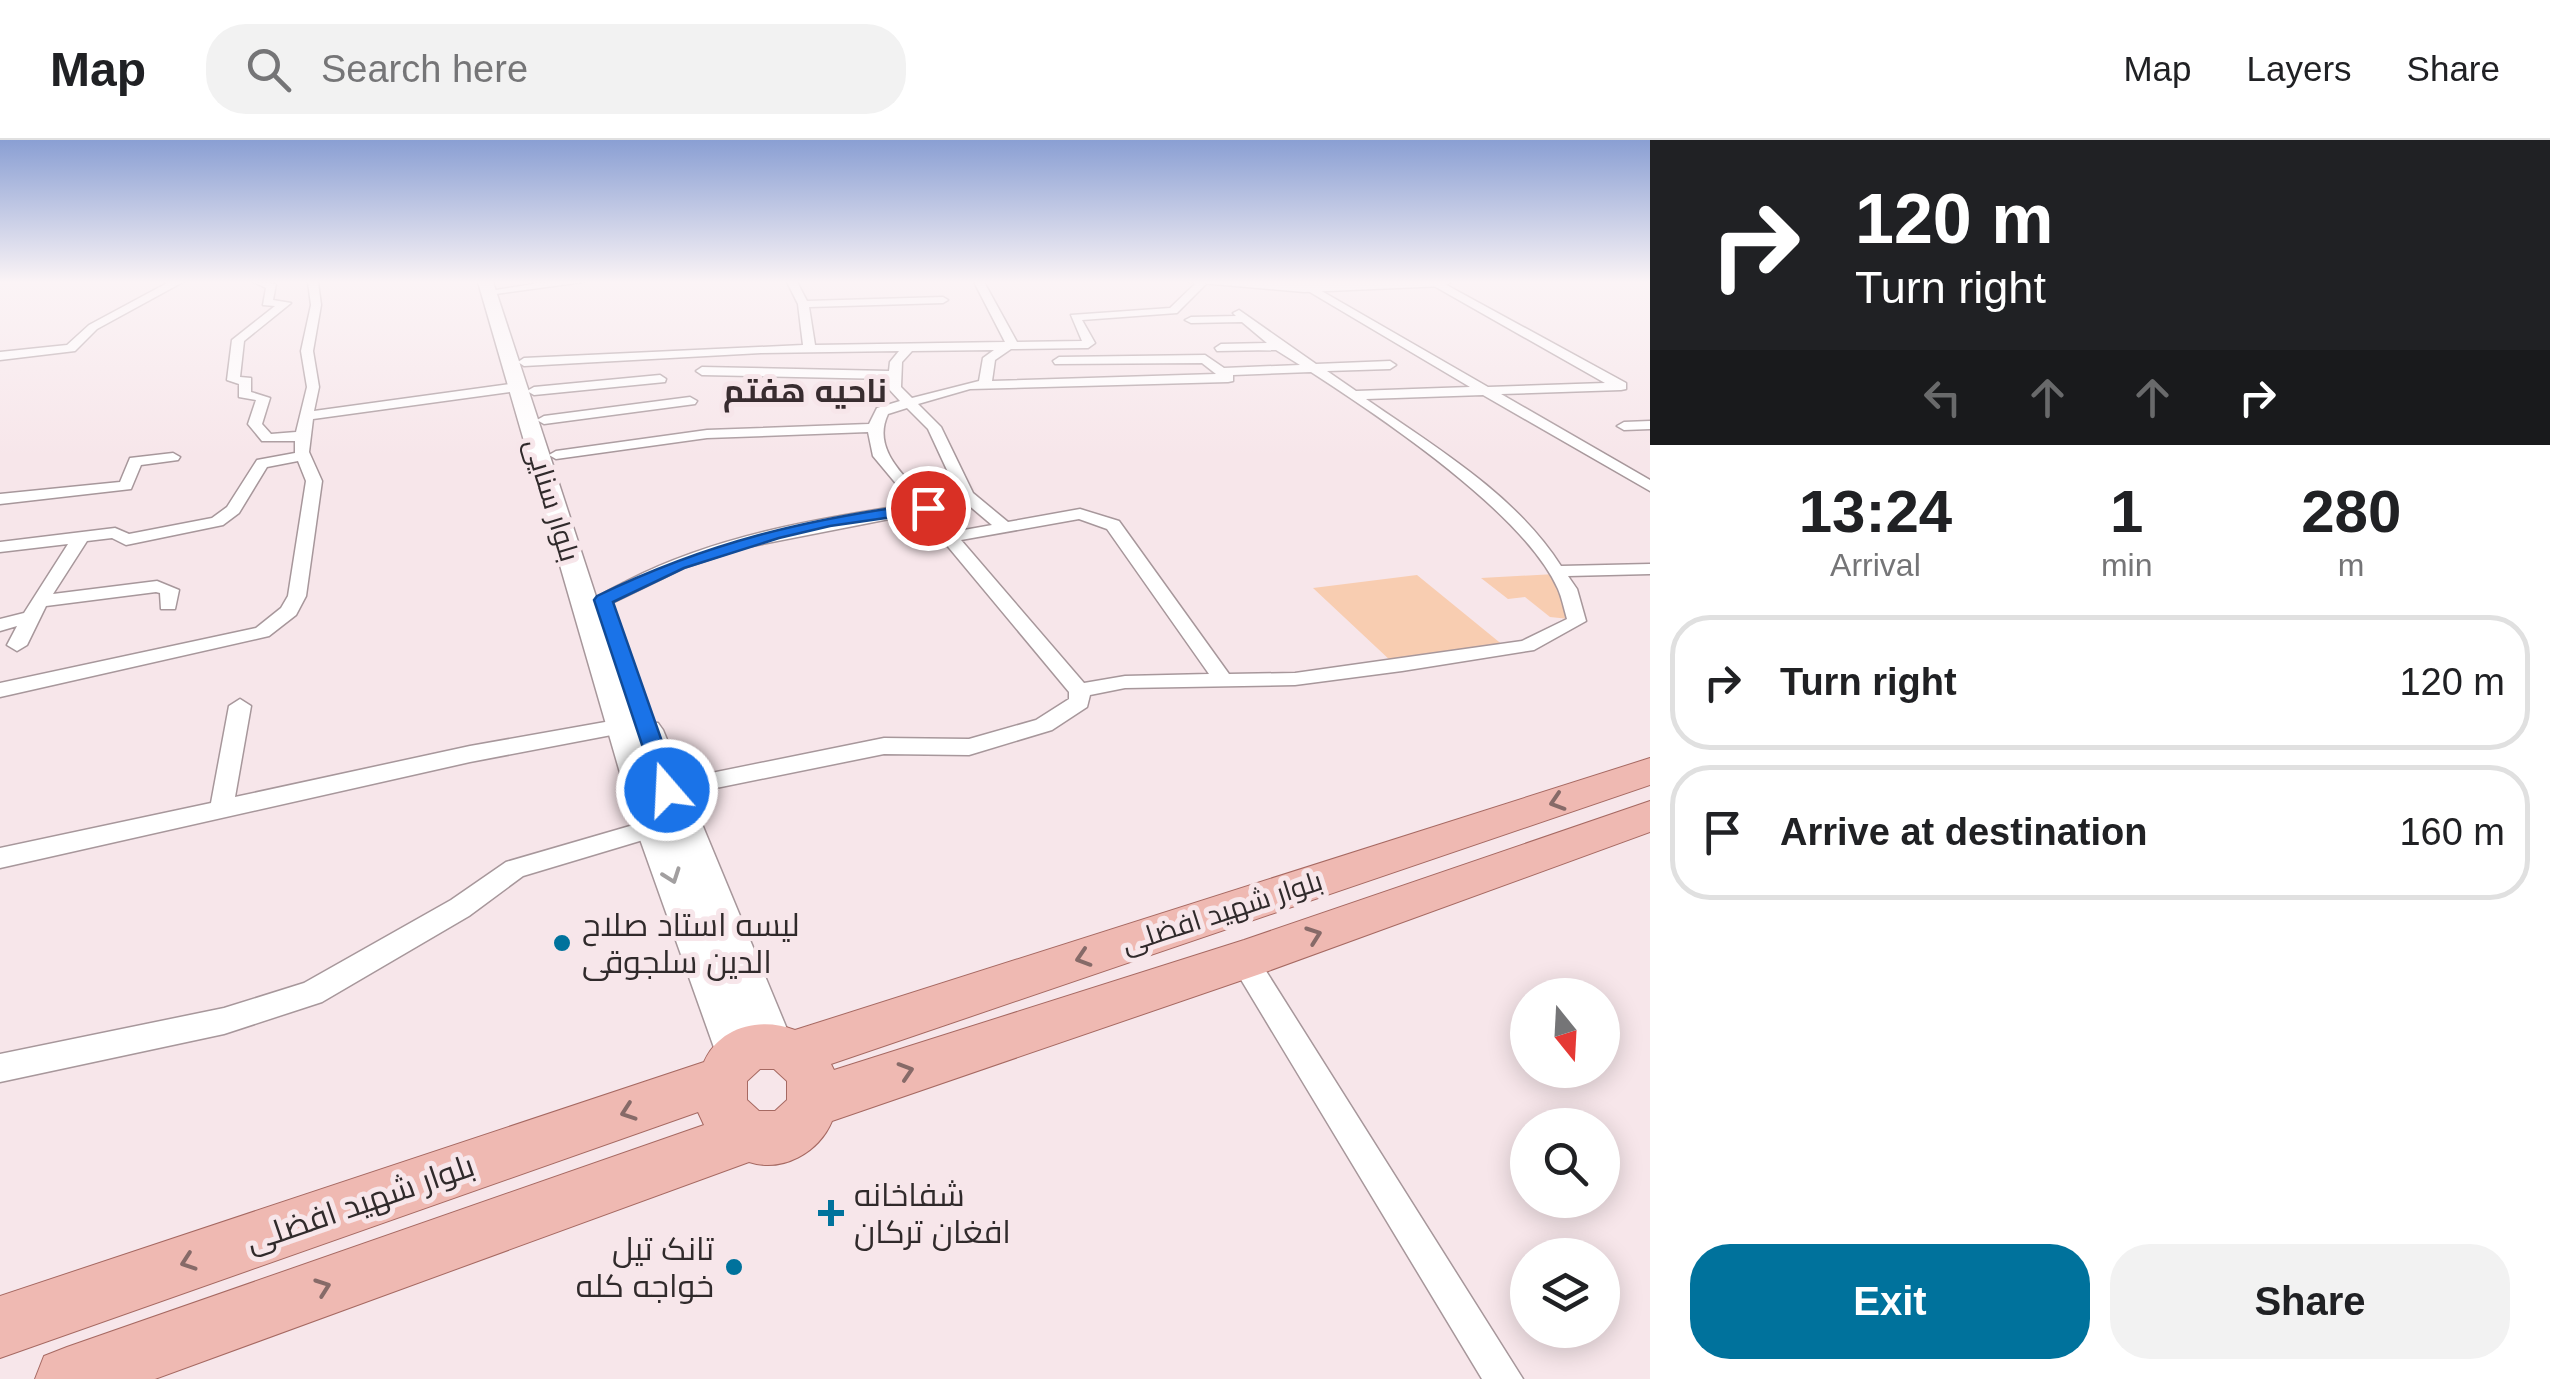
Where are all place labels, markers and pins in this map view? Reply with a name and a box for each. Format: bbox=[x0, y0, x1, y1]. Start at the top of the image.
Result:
pin bbox=[886, 466, 971, 551]
place label: لیسه استاد صلاح الدین سلجوقی bbox=[582, 907, 800, 981]
marker: لیسه استاد صلاح الدین سلجوقی bbox=[551, 932, 573, 954]
place label: شفاخانه افغان ترکان bbox=[854, 1177, 1011, 1251]
marker: شفاخانه افغان ترکان bbox=[818, 1200, 844, 1226]
place label: تانک تیل خواجه کله bbox=[576, 1231, 714, 1304]
marker: تانک تیل خواجه کله bbox=[723, 1256, 745, 1278]

